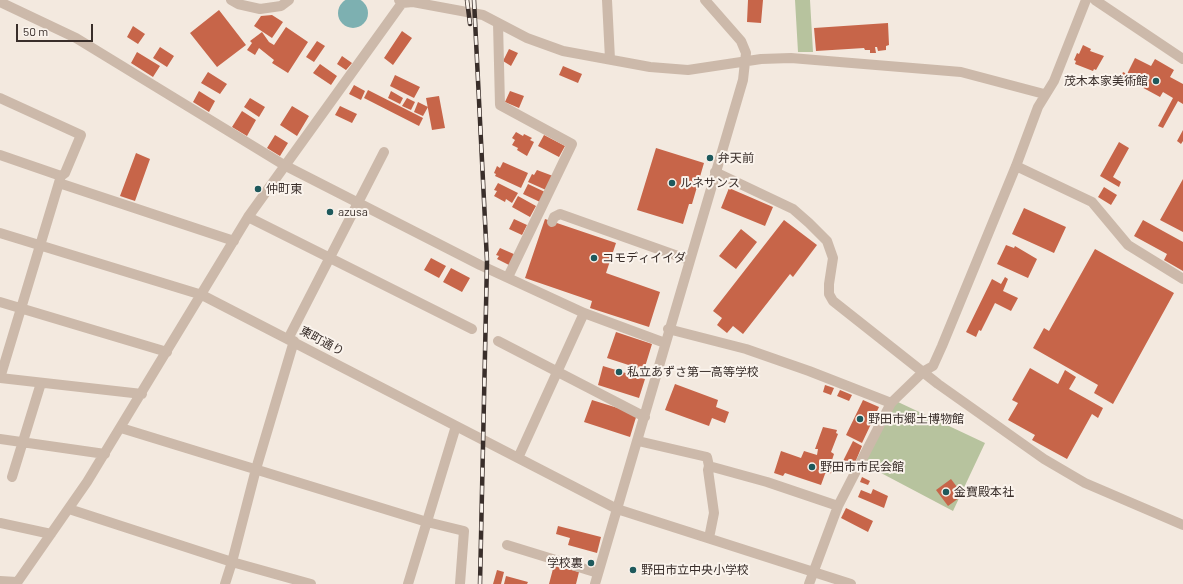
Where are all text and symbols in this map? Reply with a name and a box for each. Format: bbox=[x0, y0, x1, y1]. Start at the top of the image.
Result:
scale bar bbox=[18, 16, 95, 42]
text: 50 m bbox=[23, 24, 48, 38]
place label: 茂木本家美術館 bbox=[1064, 74, 1148, 88]
marker: 茂木本家美術館 bbox=[1151, 76, 1161, 86]
place label: 弁天前 bbox=[718, 151, 754, 165]
marker: 弁天前 bbox=[705, 153, 715, 163]
place label: ルネサンス bbox=[680, 176, 740, 190]
marker: ルネサンス bbox=[667, 178, 677, 188]
place label: 仲町東 bbox=[266, 182, 302, 196]
marker: 仲町東 bbox=[253, 184, 263, 194]
place label: azusa bbox=[338, 205, 368, 219]
marker: azusa bbox=[325, 207, 335, 217]
place label: コモディイイダ bbox=[602, 251, 686, 265]
marker: コモディイイダ bbox=[589, 253, 599, 263]
street label: 東町通り bbox=[297, 323, 347, 359]
place label: 私立あずさ第一高等学校 bbox=[627, 365, 759, 379]
marker: 私立あずさ第一高等学校 bbox=[614, 367, 624, 377]
place label: 野田市郷土博物館 bbox=[868, 412, 964, 426]
marker: 野田市郷土博物館 bbox=[855, 414, 865, 424]
place label: 野田市市民会館 bbox=[820, 460, 904, 474]
marker: 野田市市民会館 bbox=[807, 462, 817, 472]
place label: 金寶殿本社 bbox=[954, 485, 1014, 499]
marker: 金寶殿本社 bbox=[941, 487, 951, 497]
place label: 学校裏 bbox=[547, 556, 583, 570]
marker: 学校裏 bbox=[586, 558, 596, 568]
place label: 野田市立中央小学校 bbox=[641, 563, 749, 577]
marker: 野田市立中央小学校 bbox=[628, 565, 638, 575]

